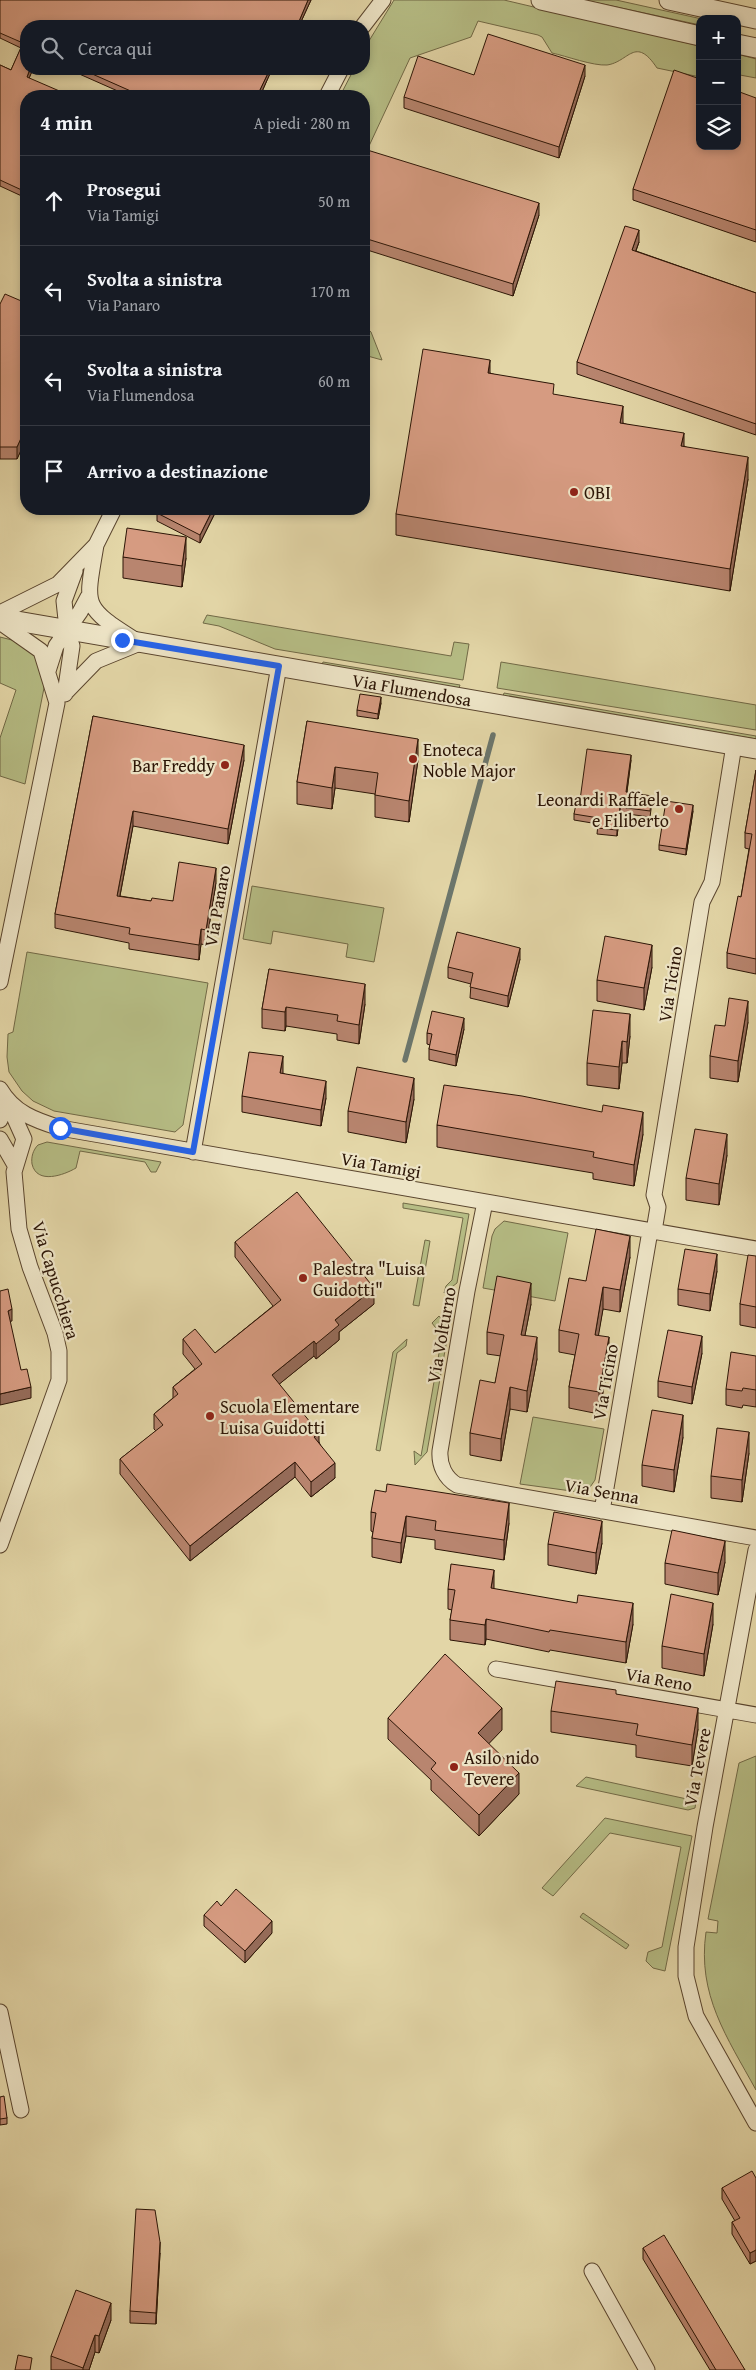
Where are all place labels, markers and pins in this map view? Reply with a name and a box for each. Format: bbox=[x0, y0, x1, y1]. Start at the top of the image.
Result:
place label: OBI bbox=[584, 479, 611, 506]
marker: OBI bbox=[568, 486, 580, 498]
place label: Enoteca Noble Major bbox=[423, 736, 516, 784]
place label: Bar Freddy bbox=[132, 752, 215, 779]
marker: Enoteca Noble Major bbox=[407, 753, 419, 765]
marker: Bar Freddy bbox=[219, 759, 231, 771]
place label: Leonardi Raffaele e Filiberto bbox=[537, 786, 669, 834]
marker: Leonardi Raffaele e Filiberto bbox=[673, 803, 685, 815]
place label: Palestra "Luisa Guidotti" bbox=[313, 1255, 426, 1303]
marker: Palestra "Luisa Guidotti" bbox=[297, 1272, 309, 1284]
place label: Scuola Elementare Luisa Guidotti bbox=[220, 1393, 360, 1441]
marker: Scuola Elementare Luisa Guidotti bbox=[204, 1410, 216, 1422]
place label: Asilo nido Tevere bbox=[464, 1744, 539, 1792]
marker: Asilo nido Tevere bbox=[448, 1761, 460, 1773]

